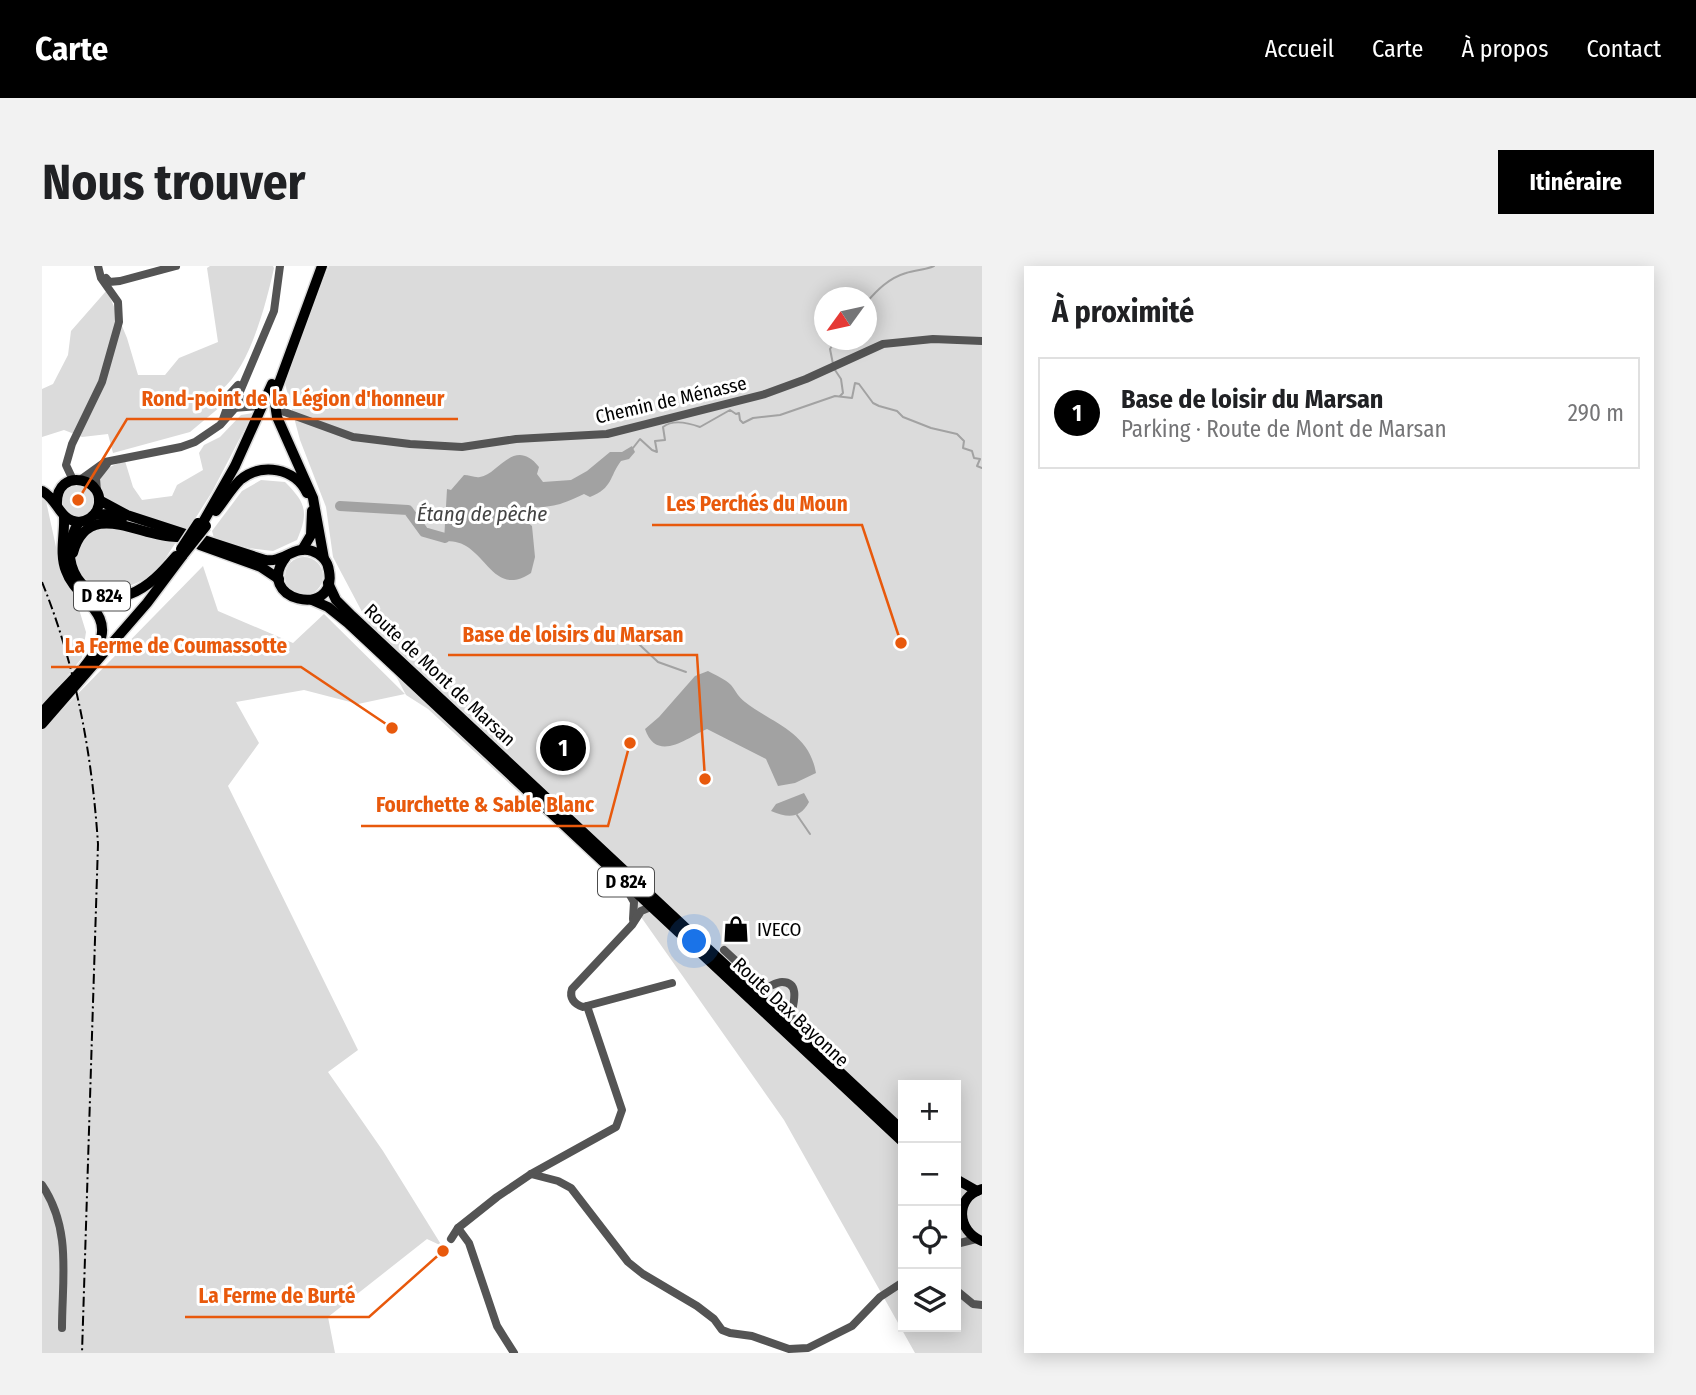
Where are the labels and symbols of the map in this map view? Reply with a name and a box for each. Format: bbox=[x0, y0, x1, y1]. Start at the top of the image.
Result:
north arrow bbox=[814, 287, 877, 350]
street label: Chemin de Ménasse bbox=[593, 371, 749, 429]
callout: Rond-point de la Légion d'honneur bbox=[127, 377, 458, 419]
text: Rond-point de la Légion d'honneur bbox=[142, 386, 445, 412]
callout: Les Perchés du Moun bbox=[652, 483, 862, 525]
text: Les Perchés du Moun bbox=[666, 491, 848, 517]
water label: Étang de pêche bbox=[417, 501, 547, 527]
road number: D 824 bbox=[74, 582, 130, 610]
street label: Route de Mont de Marsan bbox=[360, 599, 520, 751]
callout: Base de loisirs du Marsan bbox=[448, 613, 697, 655]
text: Base de loisirs du Marsan bbox=[463, 622, 683, 648]
callout: La Ferme de Coumassotte bbox=[51, 625, 301, 667]
text: La Ferme de Coumassotte bbox=[65, 633, 288, 659]
pin: 1 bbox=[540, 722, 586, 774]
callout: Fourchette & Sable Blanc bbox=[361, 784, 608, 826]
text: Fourchette & Sable Blanc bbox=[376, 792, 595, 818]
road number: D 824 bbox=[598, 868, 654, 896]
shop icon: IVECO bbox=[721, 914, 751, 944]
place label: IVECO bbox=[757, 918, 802, 941]
your location bbox=[677, 924, 711, 958]
street label: Route Dax Bayonne bbox=[728, 952, 854, 1072]
callout: La Ferme de Burté bbox=[185, 1275, 369, 1317]
text: La Ferme de Burté bbox=[199, 1283, 356, 1309]

